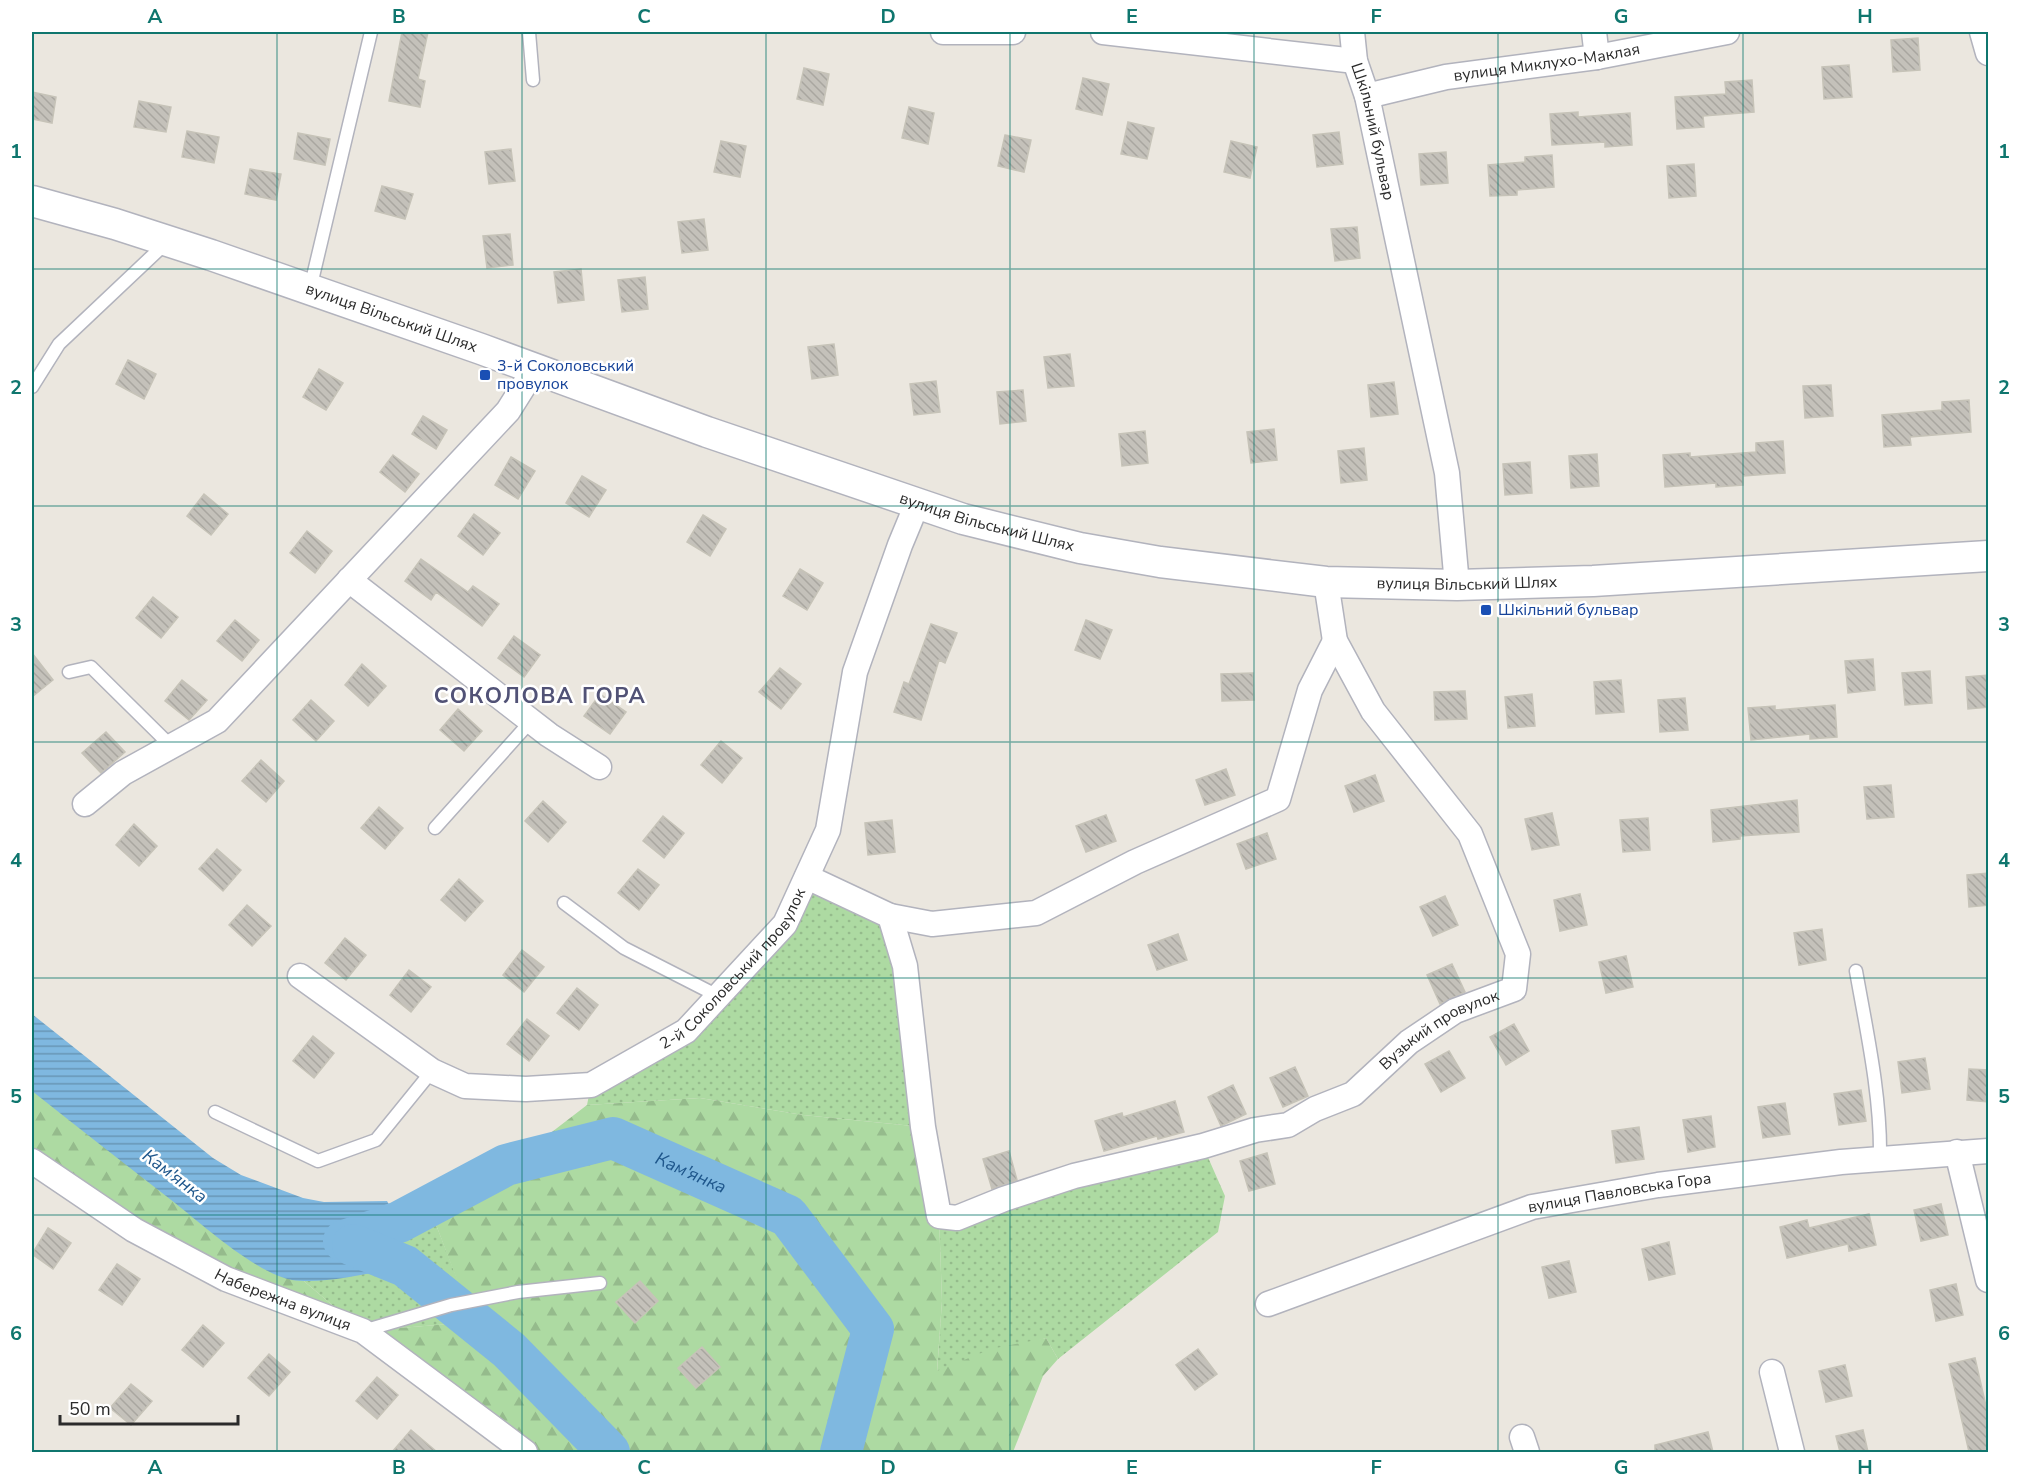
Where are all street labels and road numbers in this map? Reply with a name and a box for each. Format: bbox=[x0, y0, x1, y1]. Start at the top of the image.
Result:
street label: вулиця Миклухо-Маклая bbox=[1452, 38, 1642, 87]
street label: Шкільний бульвар bbox=[1345, 60, 1400, 202]
street label: вулиця Вільський Шлях bbox=[302, 278, 481, 358]
street label: вулиця Вільський Шлях bbox=[897, 487, 1077, 557]
street label: вулиця Вільський Шлях bbox=[1376, 571, 1558, 596]
street label: 2-й Соколовський провулок bbox=[656, 884, 811, 1055]
street label: Вузький провулок bbox=[1375, 984, 1502, 1075]
street label: вулиця Павловська Гора bbox=[1526, 1167, 1712, 1219]
street label: Набережна вулиця bbox=[210, 1264, 354, 1337]

